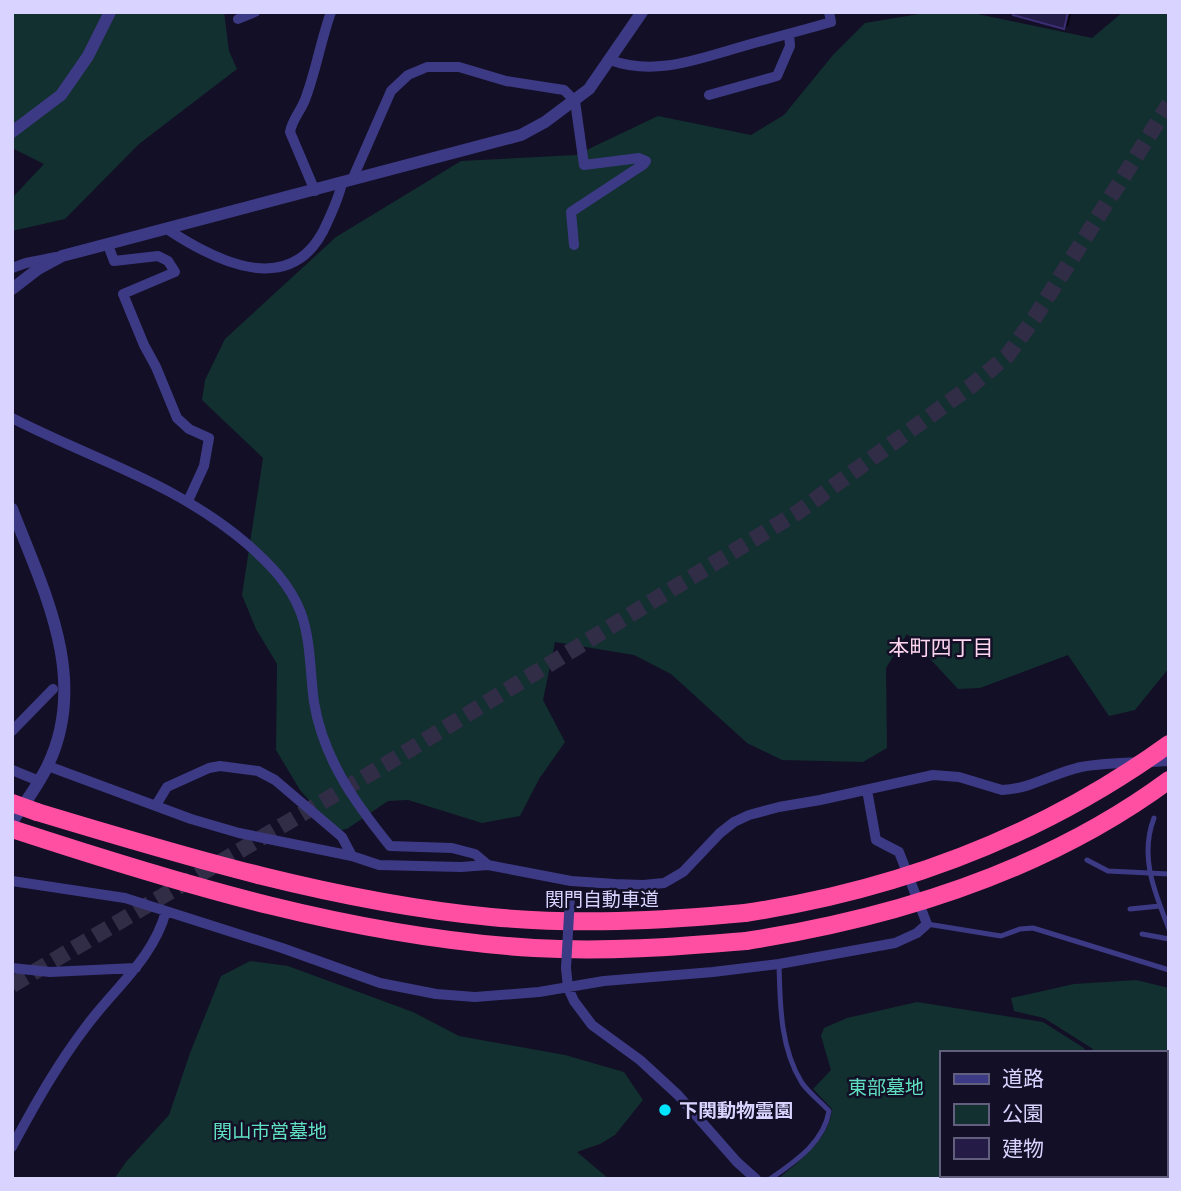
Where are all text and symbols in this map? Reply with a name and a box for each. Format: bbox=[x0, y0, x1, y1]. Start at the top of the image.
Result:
district label: 本町四丁目 bbox=[889, 636, 994, 659]
street label: 関門自動車道 bbox=[545, 889, 659, 910]
legend bbox=[940, 1051, 1167, 1177]
text: 道路 bbox=[1002, 1067, 1044, 1090]
park label: 東部墓地 bbox=[848, 1077, 924, 1098]
place label: 下関動物霊園 bbox=[679, 1100, 793, 1121]
marker: 下関動物霊園 bbox=[657, 1102, 673, 1118]
text: 公園 bbox=[1002, 1102, 1044, 1125]
park label: 関山市営墓地 bbox=[213, 1121, 327, 1142]
text: 建物 bbox=[1002, 1137, 1044, 1160]

